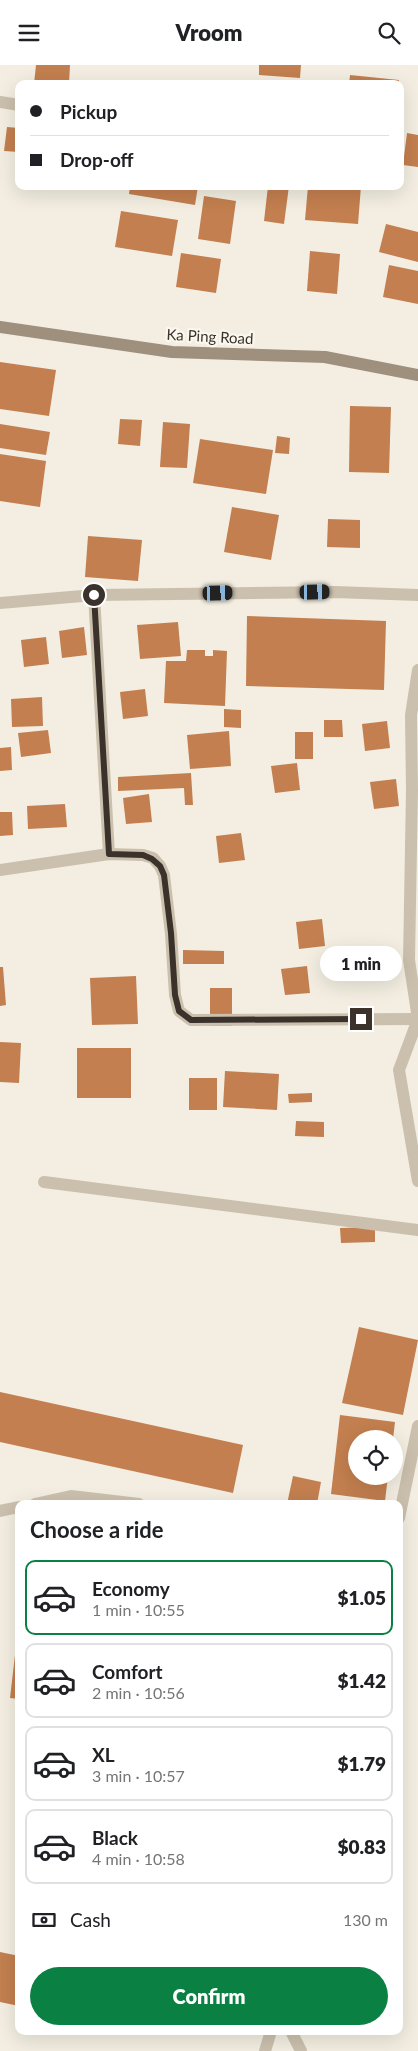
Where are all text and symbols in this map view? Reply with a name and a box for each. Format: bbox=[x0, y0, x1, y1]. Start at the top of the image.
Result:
icon: menu bbox=[15, 19, 43, 47]
text: Vroom bbox=[176, 19, 242, 46]
icon: search bbox=[375, 19, 403, 47]
text: Pickup bbox=[60, 100, 117, 123]
text: Drop-off bbox=[60, 148, 134, 171]
street label: Ka Ping Road bbox=[166, 325, 254, 347]
route start bbox=[83, 584, 105, 606]
car bbox=[299, 584, 330, 600]
car bbox=[202, 585, 233, 601]
callout: 1 min bbox=[320, 947, 402, 981]
text: 1 min bbox=[341, 954, 381, 973]
route end bbox=[350, 1008, 372, 1030]
map controls bbox=[348, 1430, 403, 1485]
button: locate bbox=[348, 1430, 403, 1485]
text: Choose a ride bbox=[30, 1516, 164, 1543]
icon: car bbox=[32, 1575, 77, 1620]
text: Economy bbox=[92, 1577, 170, 1600]
text: $1.05 bbox=[337, 1586, 386, 1609]
text: 1 min · 10:55 bbox=[92, 1600, 185, 1619]
icon: car bbox=[32, 1658, 77, 1703]
text: Comfort bbox=[92, 1660, 163, 1683]
text: $1.42 bbox=[337, 1669, 386, 1692]
text: 2 min · 10:56 bbox=[92, 1683, 185, 1702]
icon: car bbox=[32, 1741, 77, 1786]
text: XL bbox=[92, 1743, 115, 1766]
text: $1.79 bbox=[337, 1752, 386, 1775]
text: 3 min · 10:57 bbox=[92, 1766, 185, 1785]
icon: car bbox=[32, 1824, 77, 1869]
text: Black bbox=[92, 1826, 138, 1849]
text: $0.83 bbox=[337, 1835, 386, 1858]
text: 4 min · 10:58 bbox=[92, 1849, 185, 1868]
icon: cash bbox=[30, 1906, 58, 1934]
text: Cash bbox=[70, 1908, 111, 1931]
text: 130 m bbox=[343, 1910, 388, 1929]
button: Confirm bbox=[30, 1967, 388, 2025]

